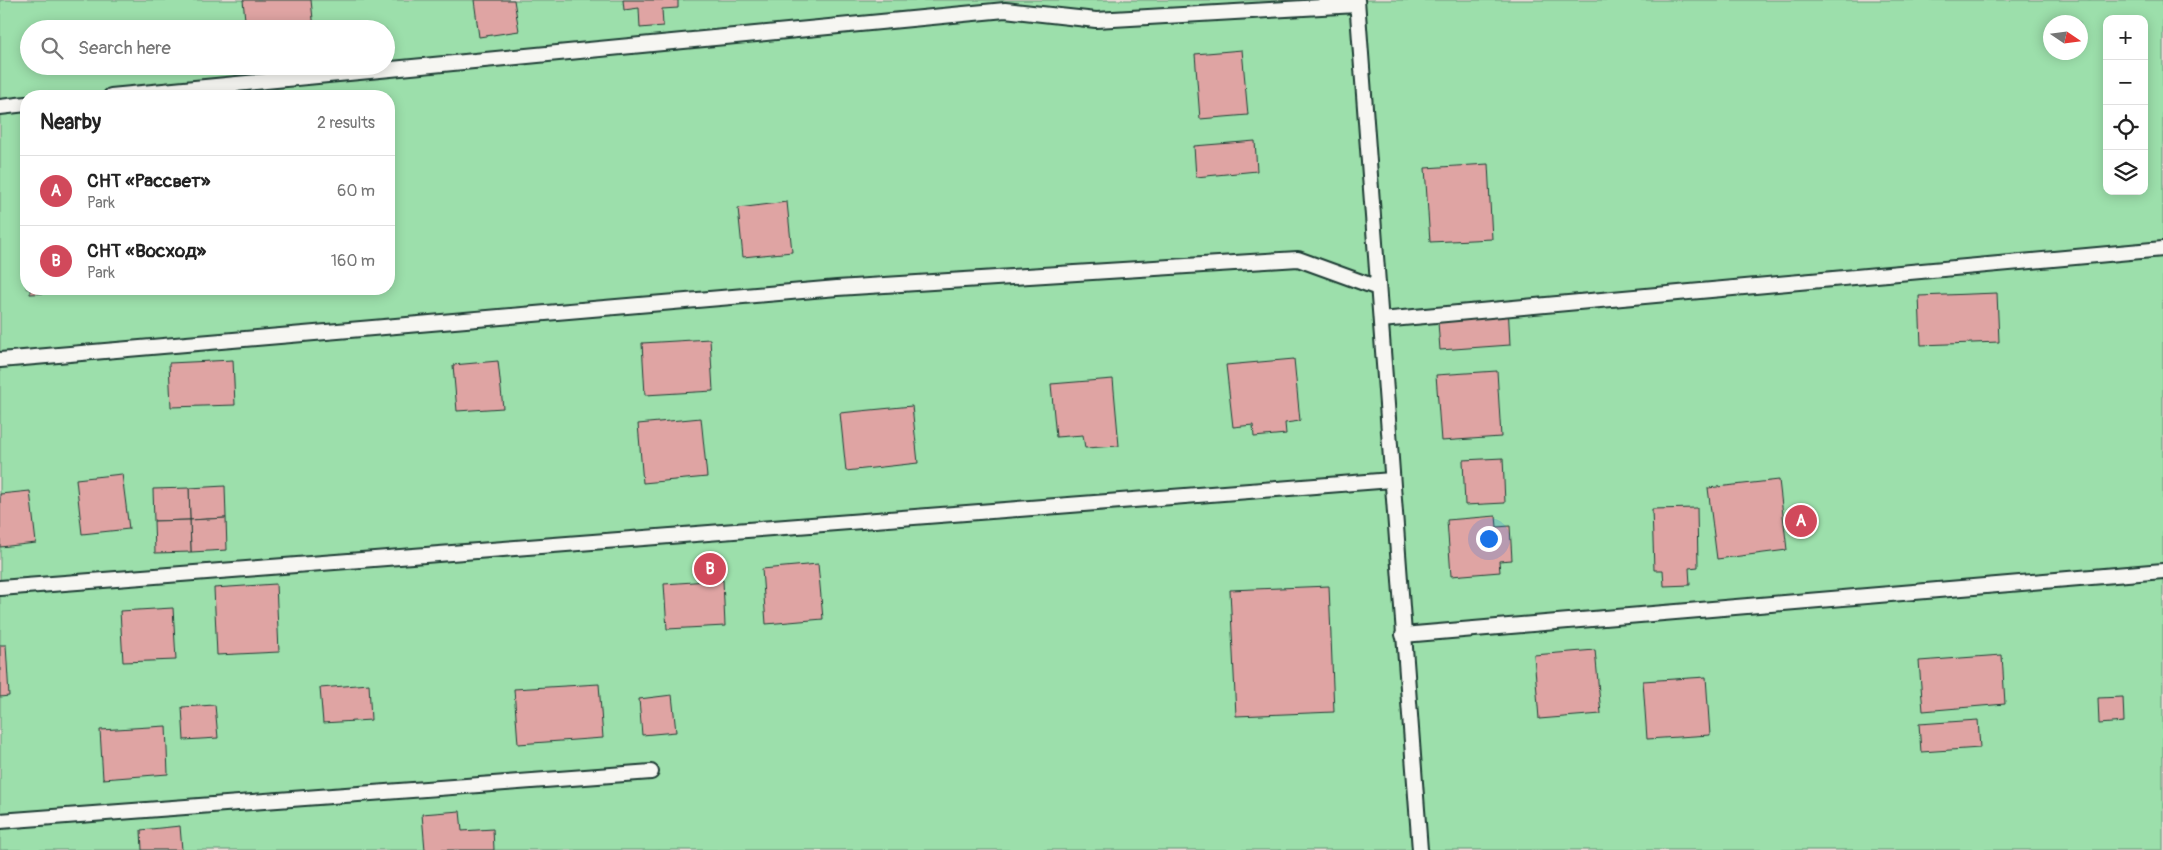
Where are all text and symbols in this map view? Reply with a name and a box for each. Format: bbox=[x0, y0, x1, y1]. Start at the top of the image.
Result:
north arrow bbox=[2043, 15, 2088, 60]
map controls bbox=[2103, 15, 2148, 195]
button: + bbox=[2103, 15, 2148, 60]
search box bbox=[20, 20, 395, 75]
icon: search bbox=[38, 34, 66, 62]
text: Search here bbox=[78, 36, 171, 60]
button: − bbox=[2103, 60, 2148, 105]
button: locate bbox=[2103, 105, 2148, 150]
text: Nearby bbox=[40, 109, 101, 136]
text: 2 results bbox=[317, 113, 375, 133]
button: layers bbox=[2103, 150, 2148, 195]
text: СНТ «Рассвет» bbox=[87, 169, 210, 193]
text: A bbox=[51, 181, 61, 201]
text: 60 m bbox=[337, 181, 375, 201]
text: Park bbox=[87, 193, 115, 213]
text: СНТ «Восход» bbox=[87, 239, 206, 263]
text: B bbox=[51, 251, 61, 271]
text: 160 m bbox=[331, 251, 375, 271]
text: Park bbox=[87, 263, 115, 283]
pin: A bbox=[1785, 502, 1817, 540]
your location bbox=[1476, 526, 1502, 552]
pin: B bbox=[694, 550, 726, 588]

